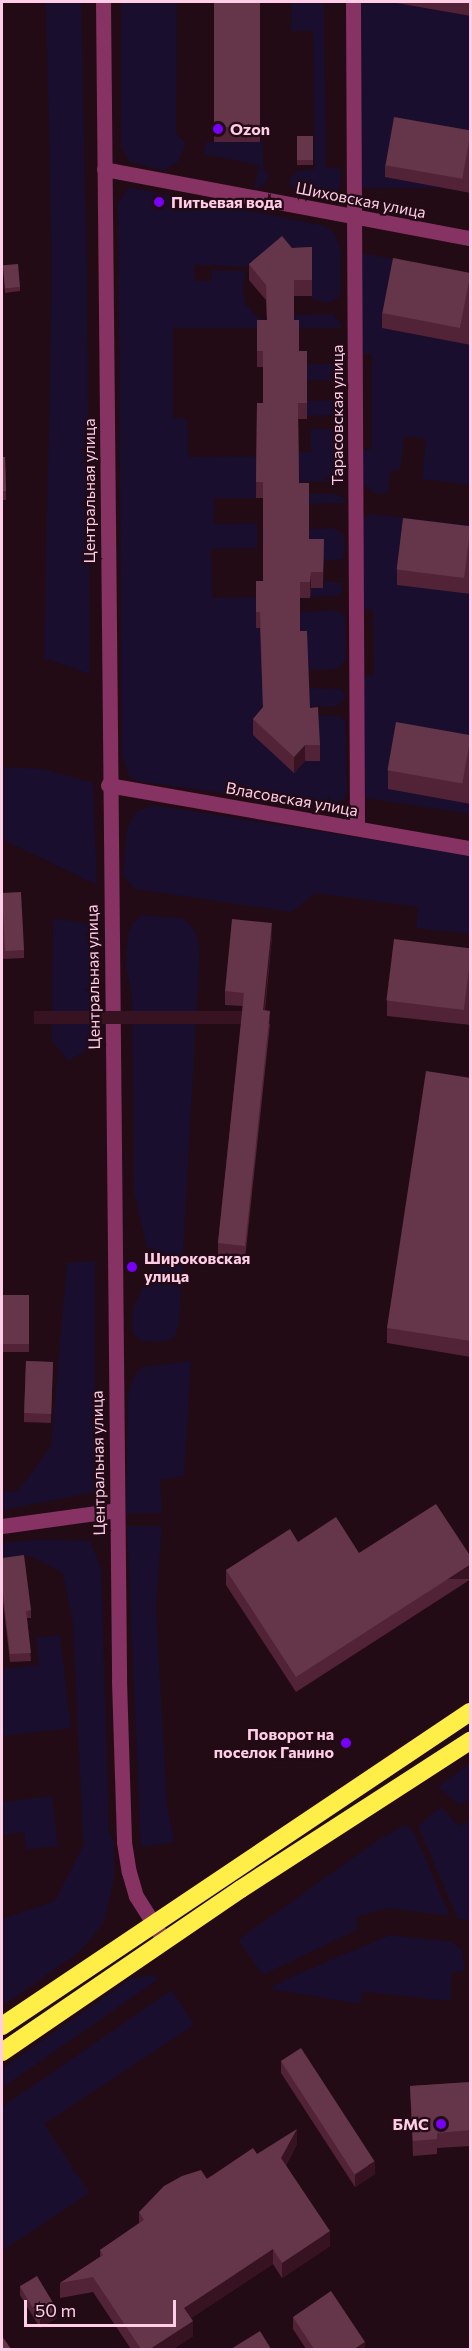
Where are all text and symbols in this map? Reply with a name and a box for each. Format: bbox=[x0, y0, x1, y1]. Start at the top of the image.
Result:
place label: Ozon bbox=[230, 119, 270, 139]
marker: Ozon bbox=[211, 122, 225, 136]
street label: Шиховская улица bbox=[294, 178, 428, 222]
place label: Питьевая вода bbox=[171, 192, 282, 212]
marker: Питьевая вода bbox=[152, 195, 166, 209]
street label: Тарасовская улица bbox=[327, 345, 347, 485]
street label: Центральная улица bbox=[79, 418, 99, 564]
street label: Власовская улица bbox=[224, 778, 360, 820]
street label: Центральная улица bbox=[82, 904, 104, 1050]
place label: Широковская улица bbox=[144, 1248, 250, 1286]
marker: Широковская улица bbox=[125, 1260, 139, 1274]
street label: Центральная улица bbox=[87, 1390, 109, 1536]
place label: Поворот на поселок Ганино bbox=[214, 1724, 334, 1762]
marker: Поворот на поселок Ганино bbox=[339, 1736, 353, 1750]
place label: БМС bbox=[393, 2114, 429, 2134]
marker: БМС bbox=[434, 2117, 448, 2131]
scale bar bbox=[27, 2288, 178, 2326]
text: 50 m bbox=[35, 2299, 76, 2321]

